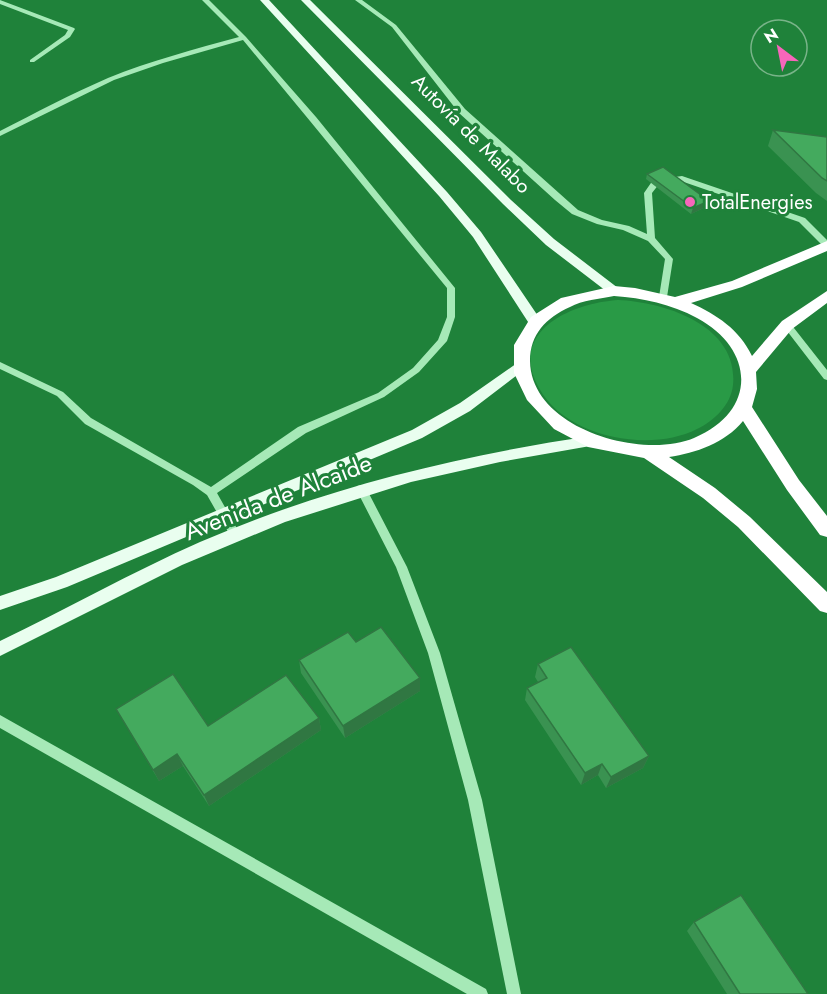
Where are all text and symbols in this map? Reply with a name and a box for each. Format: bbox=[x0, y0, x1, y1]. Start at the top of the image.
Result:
north arrow bbox=[749, 18, 809, 78]
text: N bbox=[760, 23, 783, 49]
street label: Autovía de Malabo bbox=[405, 68, 537, 200]
place label: TotalEnergies bbox=[702, 188, 813, 217]
marker: TotalEnergies bbox=[683, 195, 697, 209]
street label: Avenida de Alcaide bbox=[179, 445, 377, 549]

